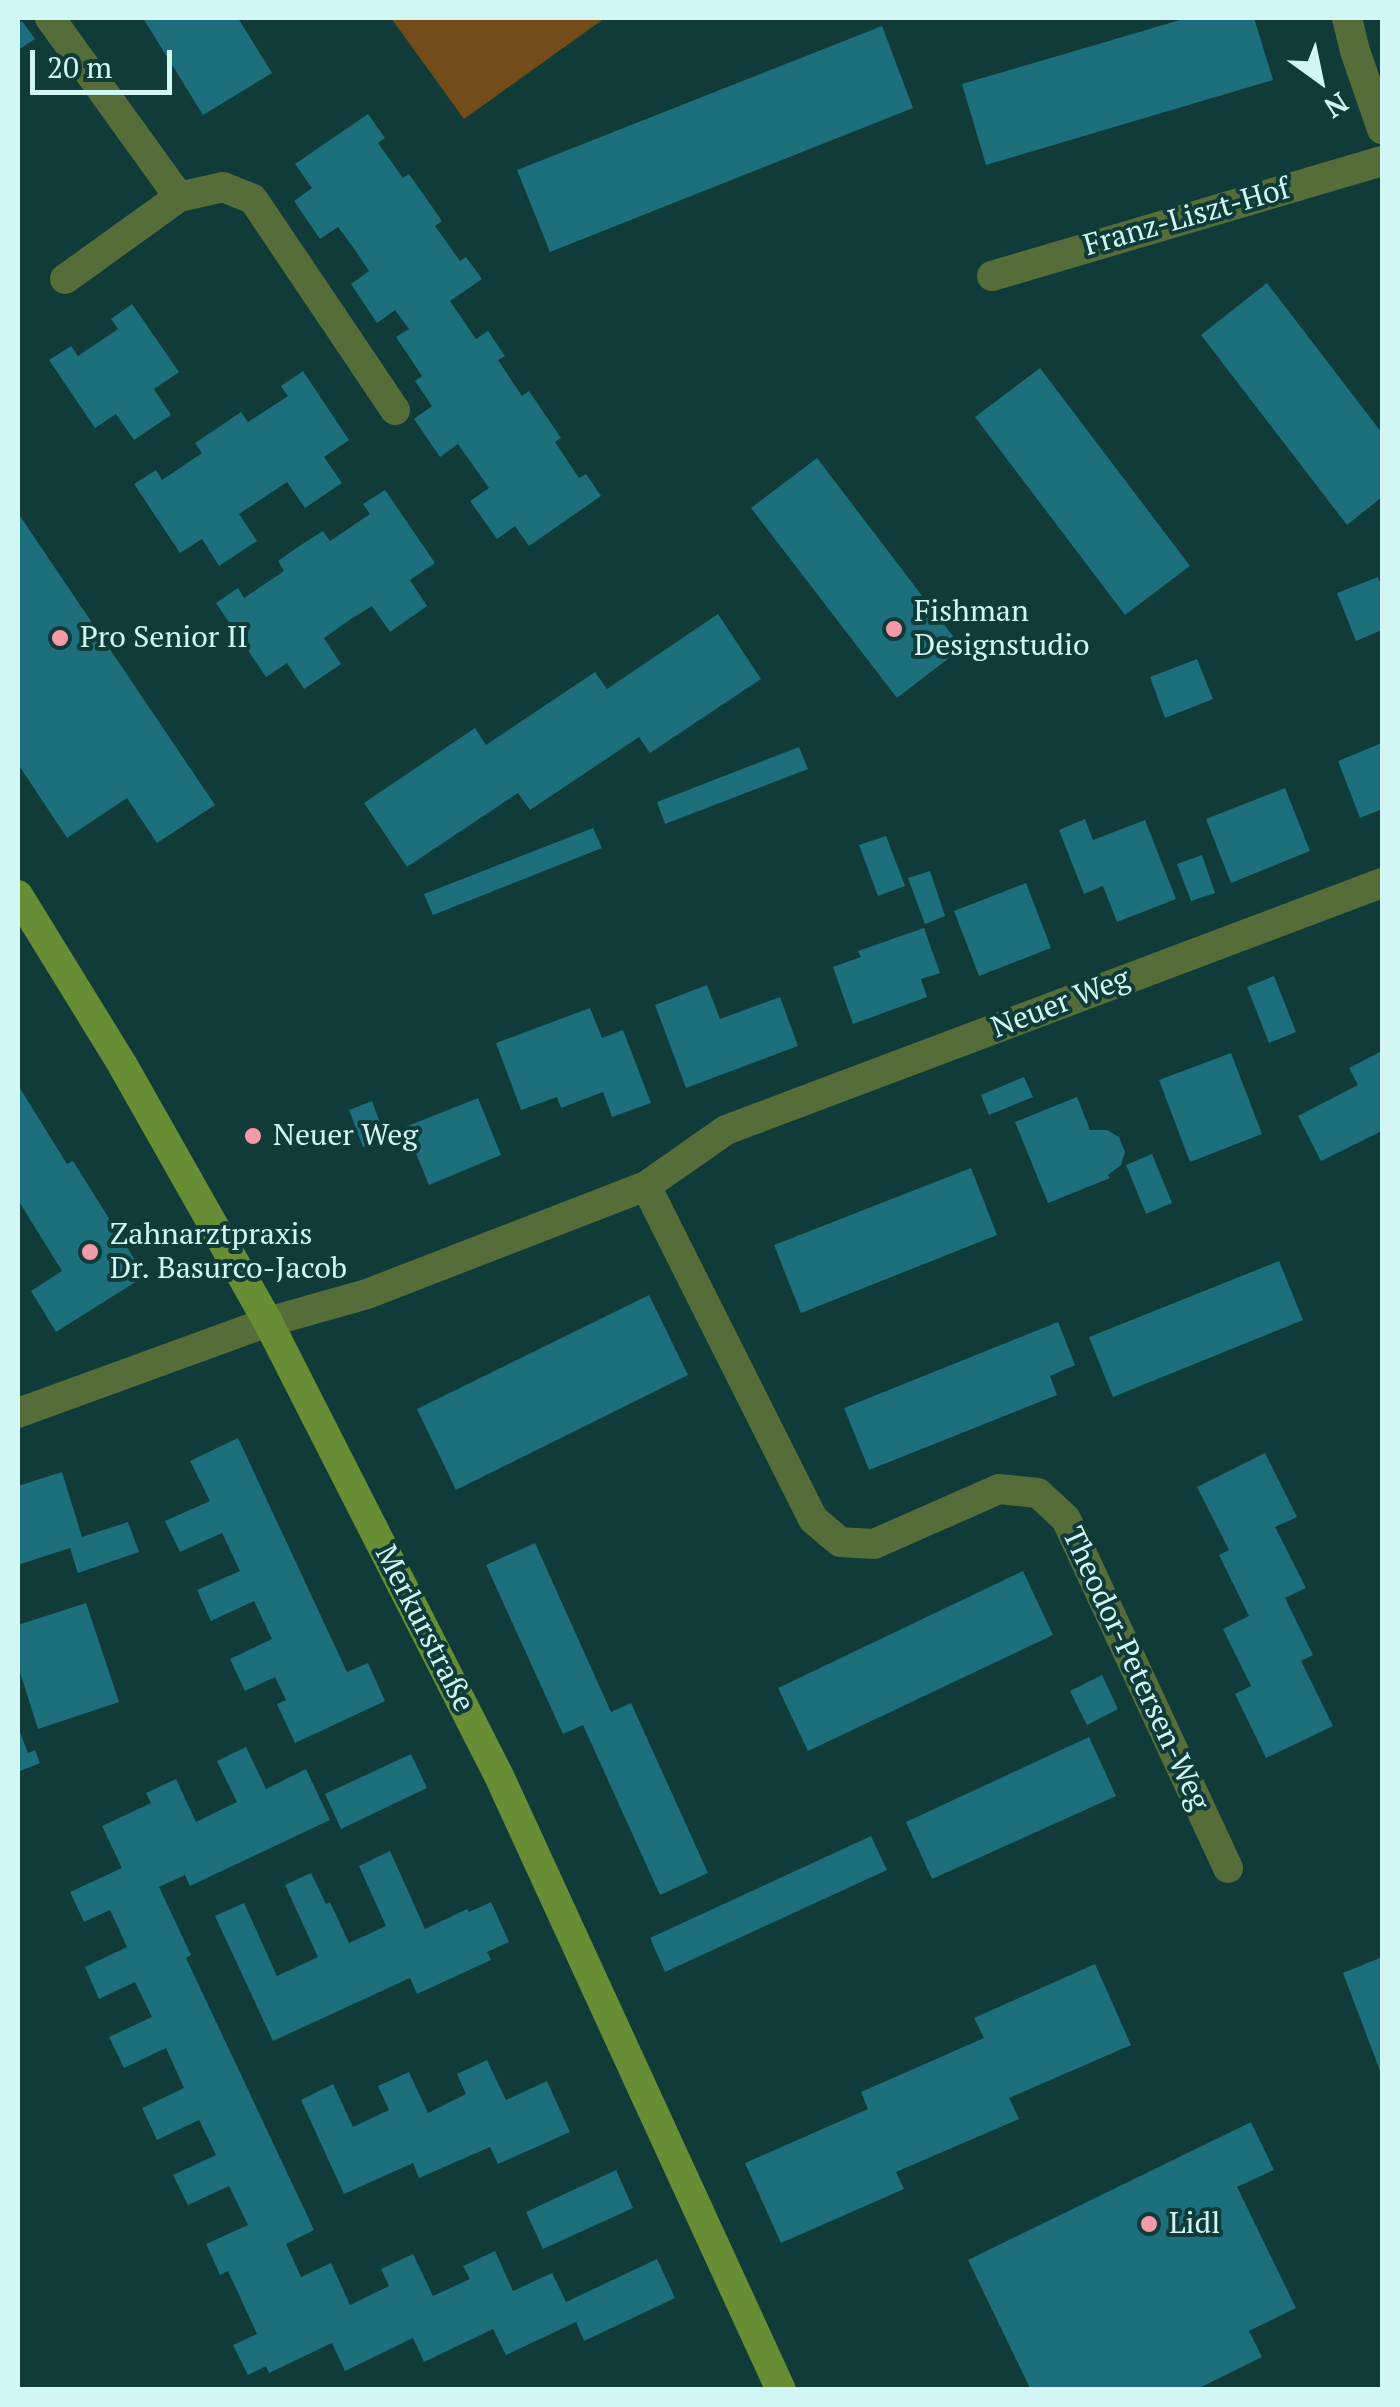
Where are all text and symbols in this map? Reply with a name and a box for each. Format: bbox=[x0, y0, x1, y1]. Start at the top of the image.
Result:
scale bar bbox=[35, 30, 178, 92]
north arrow bbox=[1270, 30, 1370, 130]
text: 20 m bbox=[47, 47, 112, 87]
text: N bbox=[1318, 84, 1356, 127]
street label: Franz-Liszt-Hof bbox=[1080, 171, 1294, 265]
place label: Fishman Designstudio bbox=[914, 594, 1090, 664]
marker: Fishman Designstudio bbox=[883, 618, 905, 640]
place label: Pro Senior II bbox=[80, 620, 248, 656]
marker: Pro Senior II bbox=[49, 627, 71, 649]
street label: Neuer Weg bbox=[987, 961, 1135, 1047]
place label: Neuer Weg bbox=[273, 1118, 418, 1154]
marker: Neuer Weg bbox=[242, 1125, 264, 1147]
place label: Zahnarztpraxis Dr. Basurco-Jacob bbox=[110, 1217, 347, 1288]
marker: Zahnarztpraxis Dr. Basurco-Jacob bbox=[79, 1241, 101, 1263]
street label: Theodor-Petersen-Weg bbox=[1054, 1522, 1216, 1816]
street label: Merkurstraße bbox=[367, 1540, 481, 1718]
place label: Lidl bbox=[1169, 2206, 1220, 2242]
marker: Lidl bbox=[1138, 2213, 1160, 2235]

